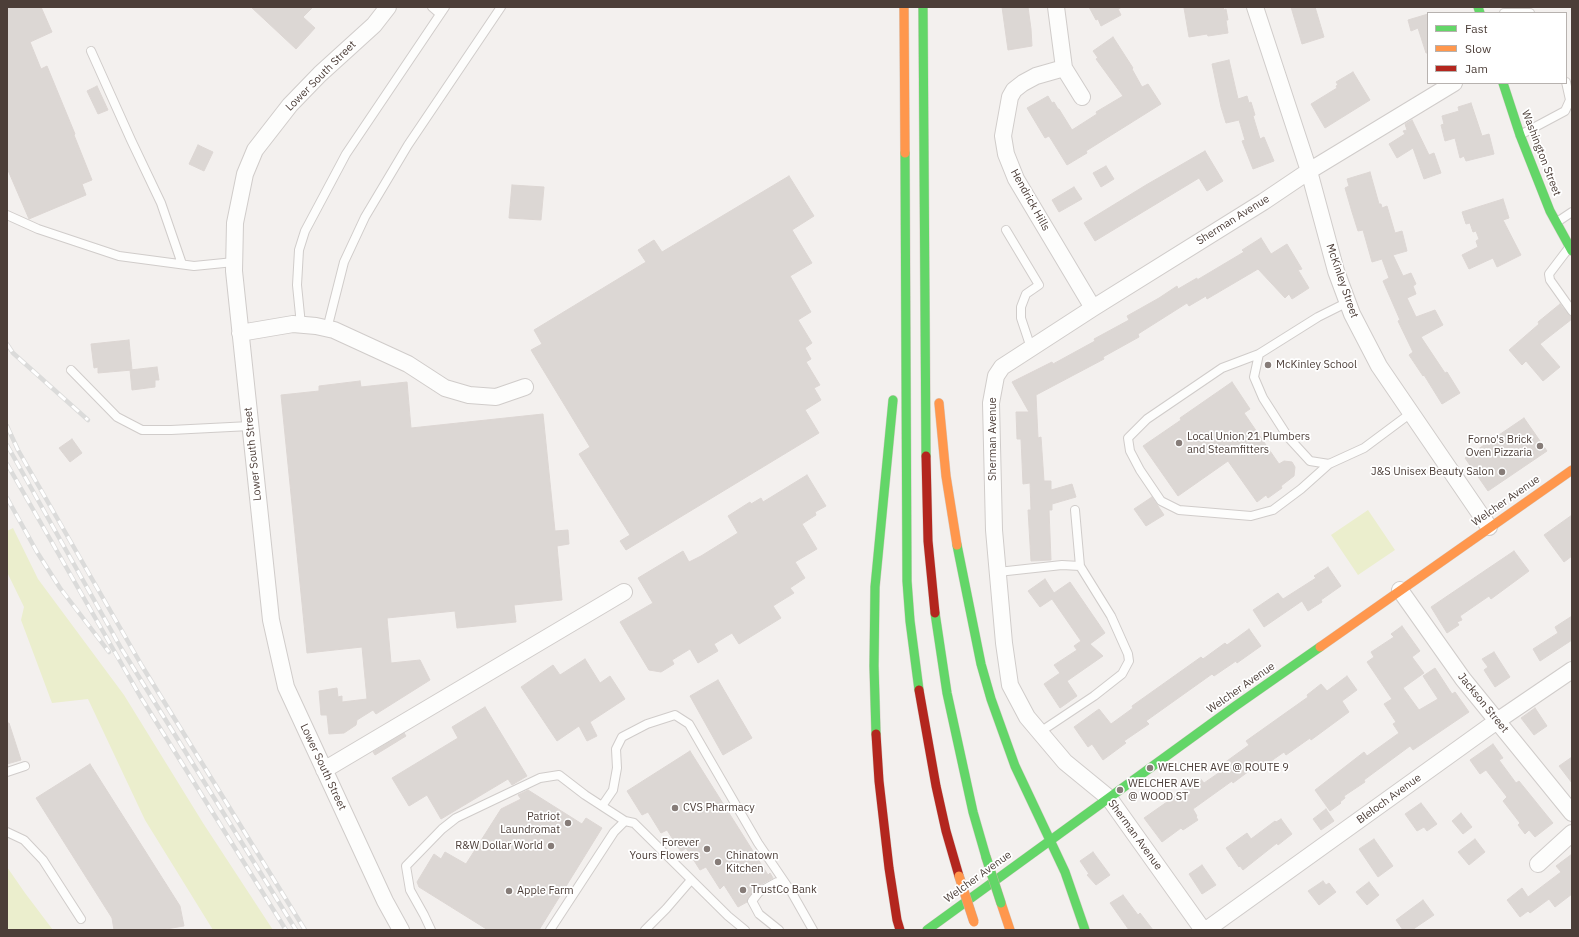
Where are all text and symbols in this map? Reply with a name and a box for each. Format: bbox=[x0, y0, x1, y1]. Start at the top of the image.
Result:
legend bbox=[1427, 12, 1567, 84]
text: Fast bbox=[1465, 21, 1488, 36]
street label: Lower South Street bbox=[283, 38, 359, 114]
text: Slow bbox=[1465, 41, 1491, 56]
text: Jam bbox=[1465, 61, 1488, 76]
street label: Washington Street bbox=[1519, 108, 1563, 198]
street label: Hendrick Hills bbox=[1008, 167, 1052, 233]
street label: Sherman Avenue bbox=[1194, 192, 1272, 248]
street label: McKinley Street bbox=[1323, 242, 1361, 320]
place label: McKinley School bbox=[1276, 358, 1357, 372]
marker: McKinley School bbox=[1263, 360, 1273, 370]
street label: Sherman Avenue bbox=[986, 397, 1000, 481]
street label: Lower South Street bbox=[242, 406, 264, 502]
place label: Local Union 21 Plumbers and Steamfitters bbox=[1187, 430, 1310, 456]
place label: Forno's Brick Oven Pizzaria bbox=[1466, 433, 1532, 459]
marker: Local Union 21 Plumbers and Steamfitters bbox=[1174, 438, 1184, 448]
marker: Forno's Brick Oven Pizzaria bbox=[1535, 441, 1545, 451]
place label: J&S Unisex Beauty Salon bbox=[1371, 465, 1494, 479]
marker: J&S Unisex Beauty Salon bbox=[1497, 467, 1507, 477]
street label: Welcher Avenue bbox=[1470, 473, 1542, 529]
street label: Welcher Avenue bbox=[1205, 660, 1277, 716]
street label: Jackson Street bbox=[1455, 670, 1511, 736]
street label: Lower South Street bbox=[297, 722, 349, 812]
place label: WELCHER AVE @ ROUTE 9 bbox=[1158, 761, 1289, 775]
marker: WELCHER AVE @ ROUTE 9 bbox=[1145, 763, 1155, 773]
street label: Bleloch Avenue bbox=[1354, 771, 1424, 827]
place label: WELCHER AVE @ WOOD ST bbox=[1128, 777, 1200, 803]
marker: WELCHER AVE @ WOOD ST bbox=[1115, 785, 1125, 795]
street label: Sherman Avenue bbox=[1105, 797, 1165, 873]
place label: CVS Pharmacy bbox=[683, 801, 755, 815]
marker: CVS Pharmacy bbox=[670, 803, 680, 813]
place label: Patriot Laundromat bbox=[500, 810, 560, 836]
marker: Patriot Laundromat bbox=[563, 818, 573, 828]
place label: Forever Yours Flowers bbox=[630, 836, 699, 862]
place label: R&W Dollar World bbox=[455, 839, 543, 853]
marker: R&W Dollar World bbox=[546, 841, 556, 851]
marker: Forever Yours Flowers bbox=[702, 844, 712, 854]
street label: Welcher Avenue bbox=[942, 848, 1014, 906]
place label: Chinatown Kitchen bbox=[726, 849, 779, 875]
marker: Chinatown Kitchen bbox=[713, 857, 723, 867]
place label: TrustCo Bank bbox=[751, 883, 817, 897]
place label: Apple Farm bbox=[517, 884, 574, 898]
marker: TrustCo Bank bbox=[738, 885, 748, 895]
marker: Apple Farm bbox=[504, 886, 514, 896]

